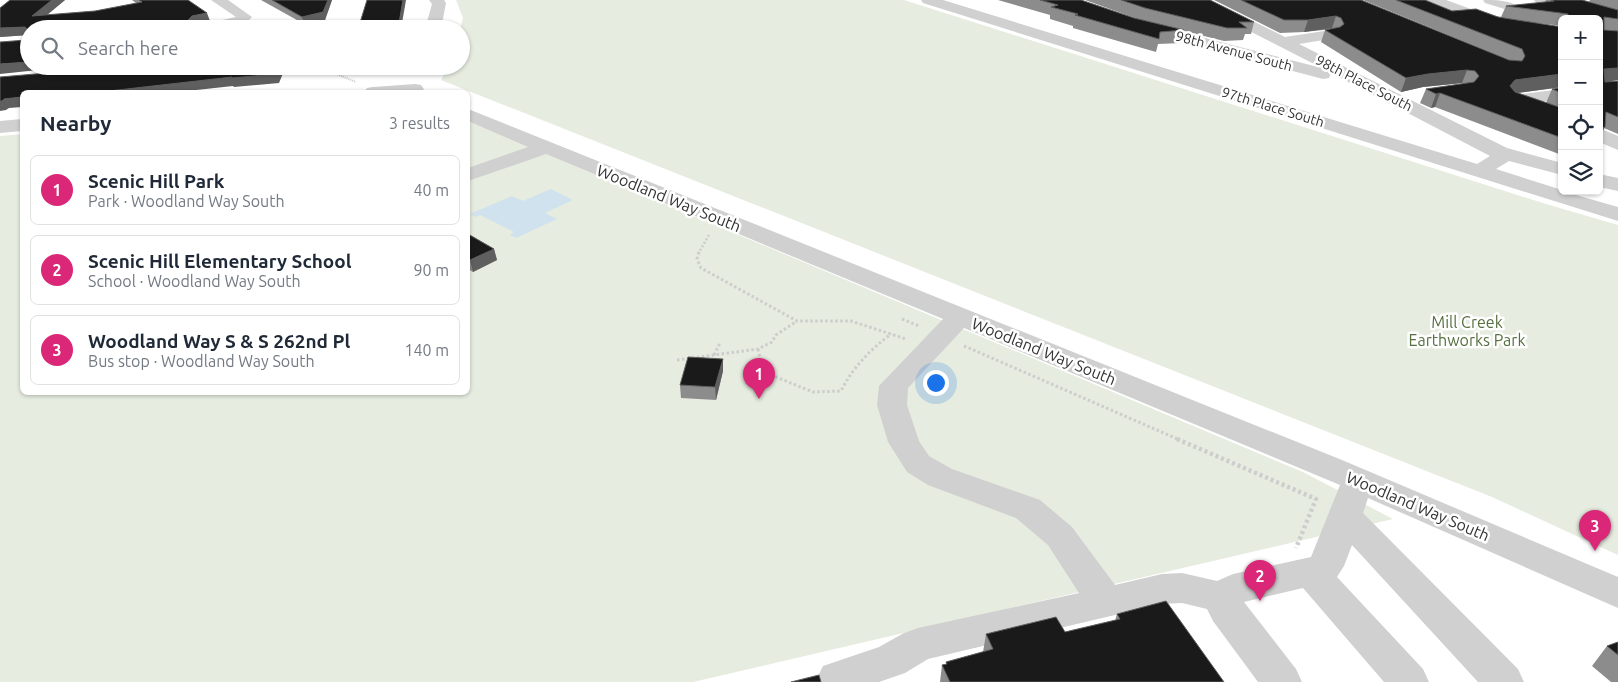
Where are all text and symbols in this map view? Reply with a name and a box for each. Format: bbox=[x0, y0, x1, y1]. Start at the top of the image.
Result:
map controls bbox=[1558, 15, 1603, 195]
button: + bbox=[1558, 15, 1603, 60]
search box bbox=[20, 20, 470, 75]
street label: 98th Avenue South bbox=[1174, 28, 1294, 74]
icon: search bbox=[38, 34, 66, 62]
text: Search here bbox=[78, 37, 178, 59]
street label: 98th Place South bbox=[1313, 52, 1415, 114]
button: − bbox=[1558, 60, 1603, 105]
street label: 97th Place South bbox=[1220, 84, 1326, 130]
button: locate bbox=[1558, 105, 1603, 150]
text: Nearby bbox=[40, 111, 111, 135]
text: 3 results bbox=[389, 114, 450, 132]
button: layers bbox=[1558, 150, 1603, 195]
street label: Woodland Way South bbox=[594, 161, 744, 235]
text: Scenic Hill Park bbox=[88, 170, 224, 192]
text: 1 bbox=[52, 181, 62, 199]
text: 40 m bbox=[413, 181, 449, 199]
text: Park · Woodland Way South bbox=[88, 192, 285, 210]
text: Scenic Hill Elementary School bbox=[88, 250, 351, 272]
text: 2 bbox=[52, 261, 62, 279]
text: 90 m bbox=[413, 261, 449, 279]
text: School · Woodland Way South bbox=[88, 272, 301, 290]
park label: Mill Creek Earthworks Park bbox=[1409, 313, 1525, 349]
street label: Woodland Way South bbox=[969, 314, 1119, 388]
text: Woodland Way S & S 262nd Pl bbox=[88, 330, 350, 352]
text: 3 bbox=[52, 341, 62, 359]
text: 140 m bbox=[404, 341, 449, 359]
text: Bus stop · Woodland Way South bbox=[88, 352, 315, 370]
pin: 1 bbox=[743, 358, 775, 399]
your location bbox=[923, 370, 949, 396]
street label: Woodland Way South bbox=[1344, 468, 1492, 544]
pin: 3 bbox=[1579, 510, 1611, 551]
pin: 2 bbox=[1244, 560, 1276, 601]

